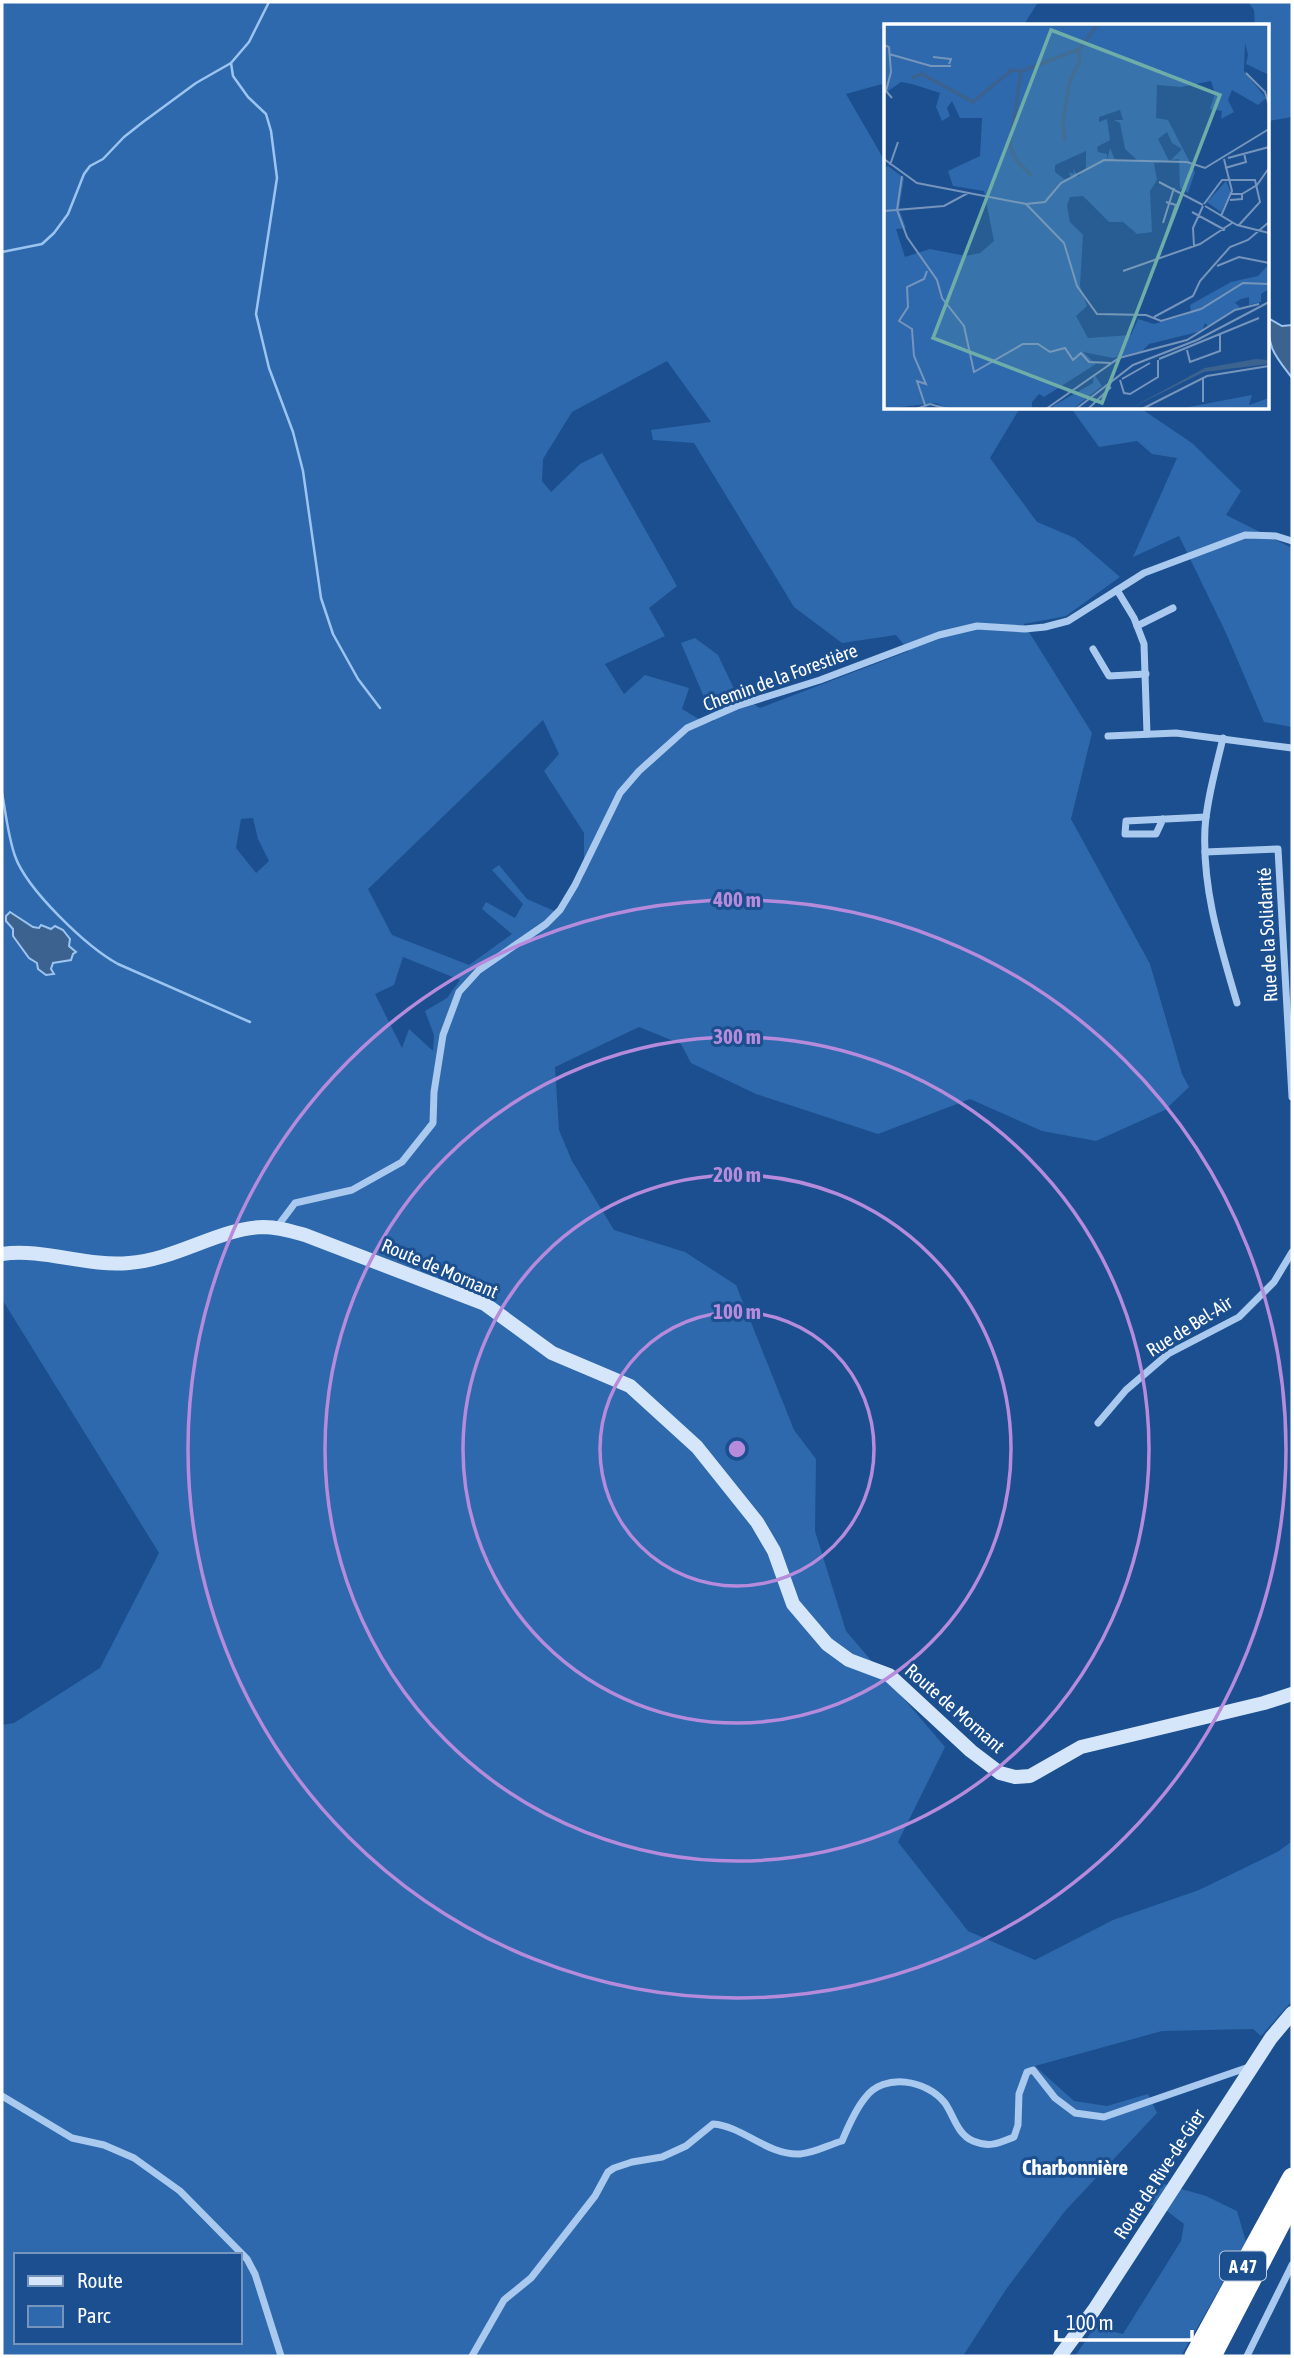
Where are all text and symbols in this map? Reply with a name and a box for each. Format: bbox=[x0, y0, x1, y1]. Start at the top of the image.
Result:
inset map bbox=[884, 24, 1270, 410]
street label: Chemin de la Forestière bbox=[700, 639, 860, 715]
street label: Rue de la Solidarité bbox=[1252, 867, 1282, 1003]
text: 400 m bbox=[712, 887, 761, 911]
text: 300 m bbox=[713, 1024, 761, 1048]
text: 200 m bbox=[713, 1162, 761, 1186]
street label: Route de Mornant bbox=[378, 1234, 502, 1302]
street label: Rue de Bel-Air bbox=[1142, 1291, 1236, 1361]
text: 100 m bbox=[713, 1299, 761, 1323]
centre of rings bbox=[725, 1437, 749, 1461]
street label: Route de Mornant bbox=[901, 1659, 1009, 1757]
street label: Route de Rive-de-Gier bbox=[1109, 2105, 1209, 2243]
district label: Charbonnière bbox=[1022, 2155, 1128, 2179]
road number: A 47 bbox=[1220, 2252, 1266, 2280]
legend bbox=[14, 2253, 242, 2344]
text: Route bbox=[77, 2268, 123, 2292]
scale bar bbox=[1056, 2298, 1192, 2342]
text: Parc bbox=[77, 2303, 111, 2327]
text: 100 m bbox=[1066, 2310, 1114, 2334]

